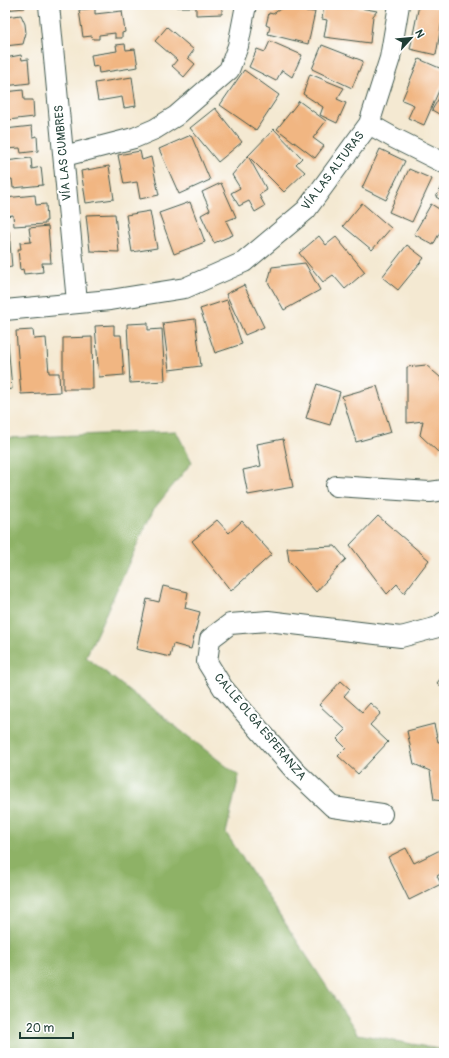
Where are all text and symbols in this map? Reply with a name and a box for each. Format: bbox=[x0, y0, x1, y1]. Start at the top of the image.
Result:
north arrow bbox=[391, 18, 431, 58]
text: N bbox=[412, 27, 427, 40]
street label: VÍA LAS CUMBRES bbox=[50, 104, 75, 202]
street label: VÍA LAS ALTURAS bbox=[298, 128, 368, 213]
street label: CALLE OLGA ESPERANZA bbox=[211, 670, 309, 784]
scale bar bbox=[20, 1014, 73, 1040]
text: 20 m bbox=[26, 1021, 55, 1036]

